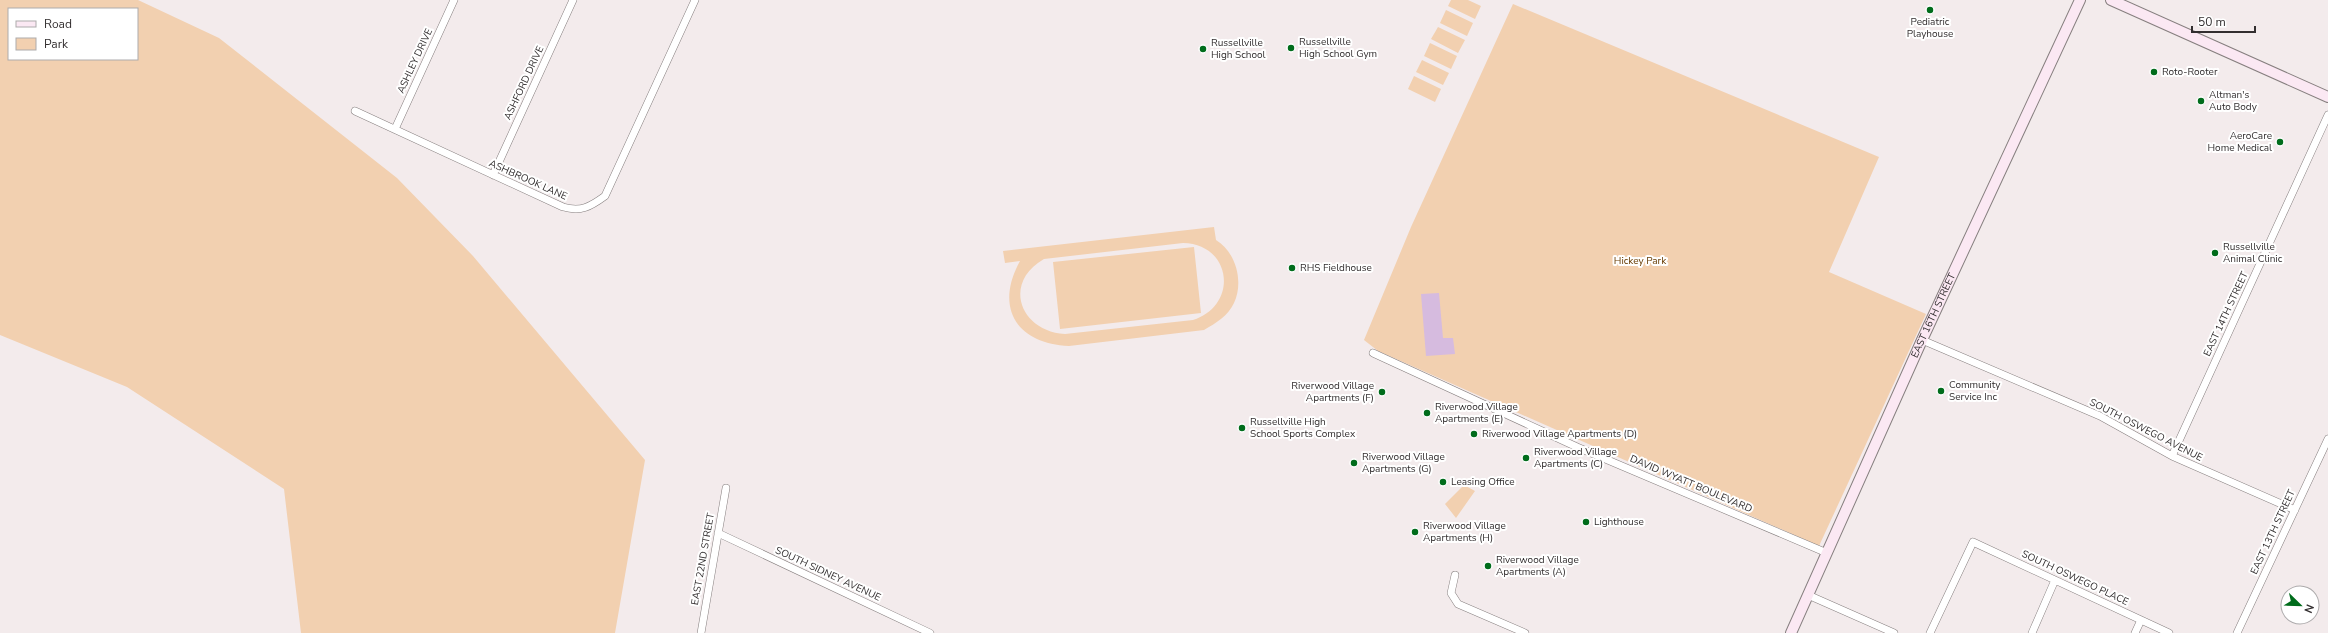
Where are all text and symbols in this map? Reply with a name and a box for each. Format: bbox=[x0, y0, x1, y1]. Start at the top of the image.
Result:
marker: Pediatric Playhouse bbox=[1925, 5, 1935, 15]
legend bbox=[8, 8, 138, 60]
scale bar bbox=[2192, 8, 2255, 34]
text: 50 m bbox=[2198, 14, 2226, 30]
place label: Pediatric Playhouse bbox=[1907, 15, 1953, 41]
text: Road bbox=[44, 16, 72, 32]
street label: ASHLEY DRIVE bbox=[394, 26, 436, 96]
place label: Russellville High School Gym bbox=[1299, 35, 1377, 61]
text: Park bbox=[44, 36, 69, 52]
place label: Russellville High School bbox=[1211, 36, 1266, 62]
marker: Russellville High School Gym bbox=[1286, 43, 1296, 53]
street label: ASHFORD DRIVE bbox=[501, 44, 547, 122]
marker: Russellville High School bbox=[1198, 44, 1208, 54]
place label: Roto-Rooter bbox=[2162, 65, 2218, 79]
marker: Roto-Rooter bbox=[2149, 67, 2159, 77]
place label: Altman's Auto Body bbox=[2209, 88, 2258, 114]
marker: Altman's Auto Body bbox=[2196, 96, 2206, 106]
place label: AeroCare Home Medical bbox=[2208, 129, 2272, 155]
marker: AeroCare Home Medical bbox=[2275, 137, 2285, 147]
street label: ASHBROOK LANE bbox=[487, 156, 570, 204]
place label: Russellville Animal Clinic bbox=[2223, 240, 2283, 266]
marker: Russellville Animal Clinic bbox=[2210, 248, 2220, 258]
park label: Hickey Park bbox=[1614, 254, 1667, 268]
place label: RHS Fieldhouse bbox=[1300, 261, 1372, 275]
marker: RHS Fieldhouse bbox=[1287, 263, 1297, 273]
street label: EAST 14TH STREET bbox=[2200, 269, 2252, 359]
street label: EAST 16TH STREET bbox=[1908, 271, 1959, 360]
place label: Community Service Inc bbox=[1949, 378, 2001, 404]
place label: Riverwood Village Apartments (F) bbox=[1291, 379, 1374, 405]
marker: Community Service Inc bbox=[1936, 386, 1946, 396]
marker: Riverwood Village Apartments (F) bbox=[1377, 387, 1387, 397]
street label: SOUTH OSWEGO AVENUE bbox=[2087, 395, 2205, 465]
place label: Riverwood Village Apartments (E) bbox=[1435, 400, 1518, 426]
marker: Riverwood Village Apartments (E) bbox=[1422, 408, 1432, 418]
place label: Russellville High School Sports Complex bbox=[1250, 415, 1356, 441]
marker: Russellville High School Sports Complex bbox=[1237, 423, 1247, 433]
place label: Riverwood Village Apartments (D) bbox=[1482, 427, 1637, 441]
marker: Riverwood Village Apartments (D) bbox=[1469, 429, 1479, 439]
place label: Riverwood Village Apartments (C) bbox=[1534, 445, 1617, 471]
place label: Riverwood Village Apartments (G) bbox=[1362, 450, 1445, 476]
street label: DAVID WYATT BOULEVARD bbox=[1628, 452, 1754, 516]
marker: Riverwood Village Apartments (C) bbox=[1521, 453, 1531, 463]
marker: Riverwood Village Apartments (G) bbox=[1349, 458, 1359, 468]
place label: Leasing Office bbox=[1451, 475, 1515, 489]
marker: Leasing Office bbox=[1438, 477, 1448, 487]
street label: EAST 13TH STREET bbox=[2247, 487, 2299, 577]
street label: EAST 22ND STREET bbox=[688, 512, 718, 606]
place label: Lighthouse bbox=[1594, 515, 1644, 529]
marker: Lighthouse bbox=[1581, 517, 1591, 527]
place label: Riverwood Village Apartments (H) bbox=[1423, 519, 1506, 545]
marker: Riverwood Village Apartments (H) bbox=[1410, 527, 1420, 537]
street label: SOUTH SIDNEY AVENUE bbox=[773, 543, 883, 605]
street label: SOUTH OSWEGO PLACE bbox=[2019, 547, 2131, 609]
place label: Riverwood Village Apartments (A) bbox=[1496, 553, 1579, 579]
marker: Riverwood Village Apartments (A) bbox=[1483, 561, 1493, 571]
north arrow bbox=[2280, 585, 2320, 625]
text: N bbox=[2300, 602, 2317, 615]

